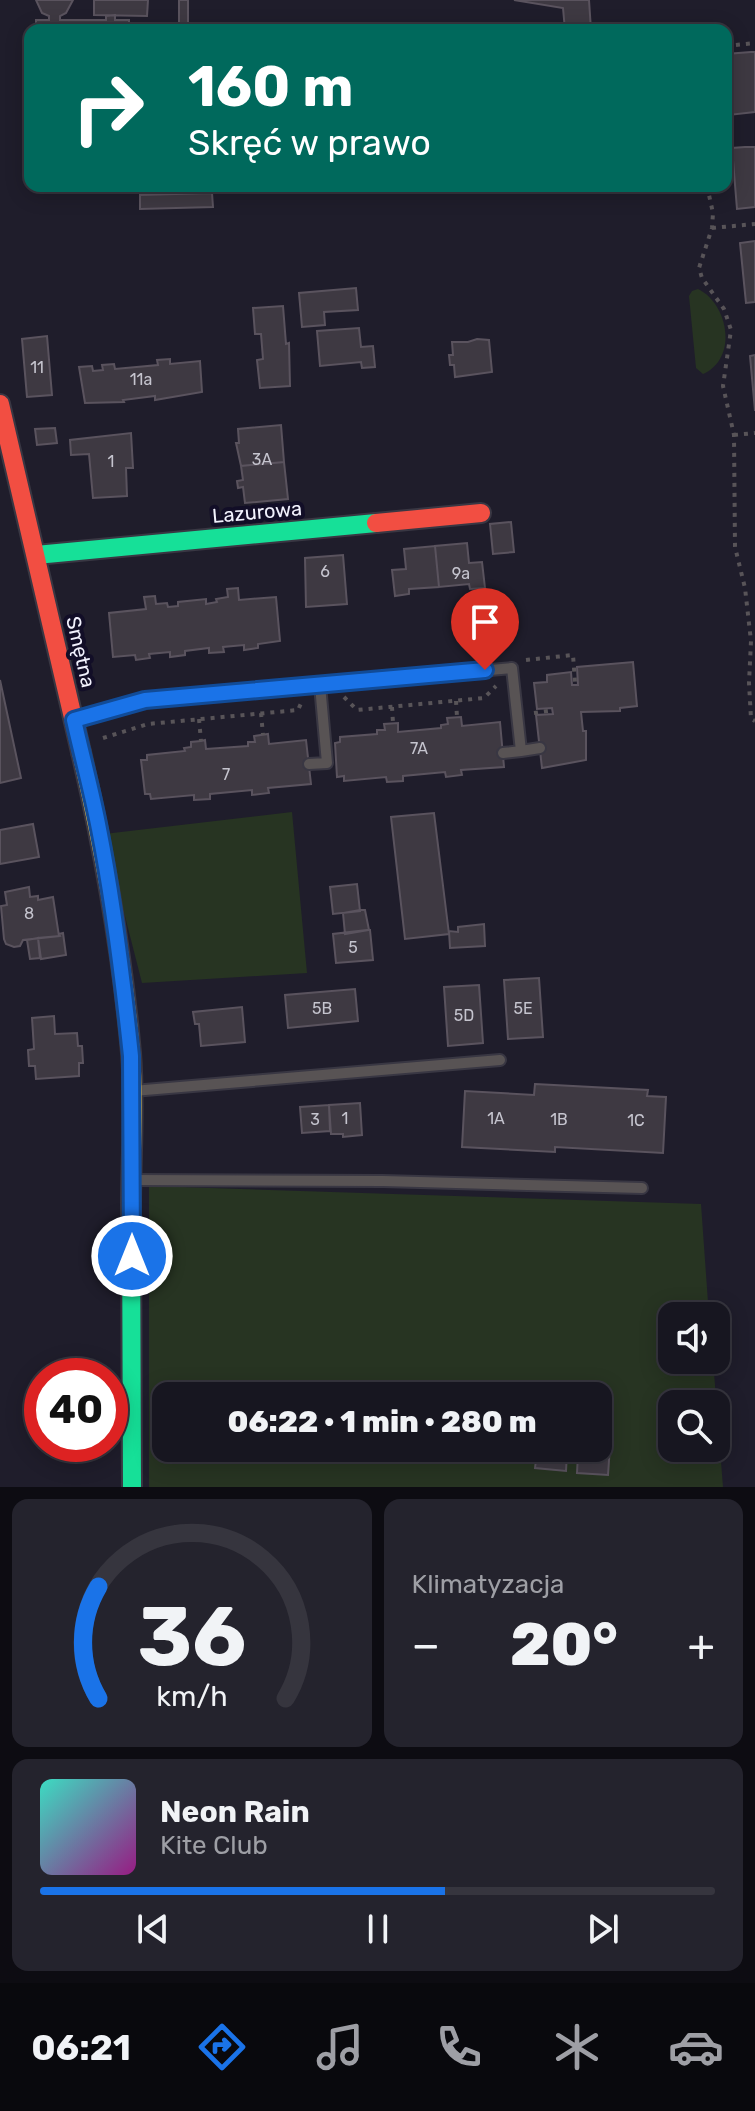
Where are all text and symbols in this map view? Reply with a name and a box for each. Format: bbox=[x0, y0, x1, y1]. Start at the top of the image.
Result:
text: 160 m bbox=[188, 54, 354, 120]
icon: right bbox=[56, 56, 160, 160]
text: Skręć w prawo bbox=[188, 121, 431, 164]
house number: 11 bbox=[30, 358, 44, 377]
house number: 11a bbox=[130, 370, 152, 389]
house number: 3A bbox=[252, 450, 272, 469]
house number: 1 bbox=[108, 452, 114, 471]
street label: Lazurowa bbox=[211, 496, 303, 528]
house number: 6 bbox=[320, 562, 330, 581]
house number: 9a bbox=[452, 564, 470, 583]
pin bbox=[451, 588, 519, 670]
icon: arrive bbox=[463, 600, 507, 644]
street label: Smętna bbox=[61, 614, 101, 690]
house number: 7A bbox=[410, 739, 428, 758]
house number: 7 bbox=[222, 765, 230, 784]
house number: 8 bbox=[24, 904, 34, 923]
house number: 5 bbox=[348, 938, 358, 957]
house number: 5B bbox=[312, 999, 332, 1018]
house number: 5E bbox=[513, 999, 533, 1018]
house number: 5D bbox=[454, 1006, 474, 1025]
house number: 1 bbox=[342, 1109, 348, 1128]
house number: 1A bbox=[487, 1109, 505, 1128]
house number: 3 bbox=[310, 1110, 320, 1129]
house number: 1B bbox=[550, 1110, 568, 1129]
house number: 1C bbox=[627, 1111, 645, 1130]
position arrow bbox=[90, 1214, 174, 1298]
map controls bbox=[658, 1302, 730, 1462]
button: sound bbox=[658, 1302, 730, 1374]
speed limit sign: 40 bbox=[24, 1358, 128, 1462]
button: search bbox=[658, 1390, 730, 1462]
text: 06:22 · 1 min · 280 m bbox=[227, 1404, 537, 1440]
text: Klimatyzacja bbox=[412, 1569, 564, 1600]
text: 36 bbox=[137, 1587, 246, 1686]
text: 20° bbox=[510, 1609, 618, 1680]
text: − bbox=[412, 1619, 440, 1671]
text: + bbox=[688, 1619, 715, 1671]
text: km/h bbox=[156, 1679, 227, 1713]
text: Neon Rain bbox=[160, 1794, 310, 1830]
text: Kite Club bbox=[160, 1830, 268, 1861]
icon: previous bbox=[131, 1907, 175, 1951]
icon: pause bbox=[356, 1907, 400, 1951]
icon: next bbox=[581, 1907, 625, 1951]
icon: directions bbox=[194, 2019, 250, 2075]
icon: music bbox=[312, 2019, 368, 2075]
icon: phone bbox=[431, 2019, 487, 2075]
icon: climate bbox=[549, 2019, 605, 2075]
icon: car bbox=[668, 2019, 724, 2075]
text: 06:21 bbox=[31, 2026, 131, 2069]

